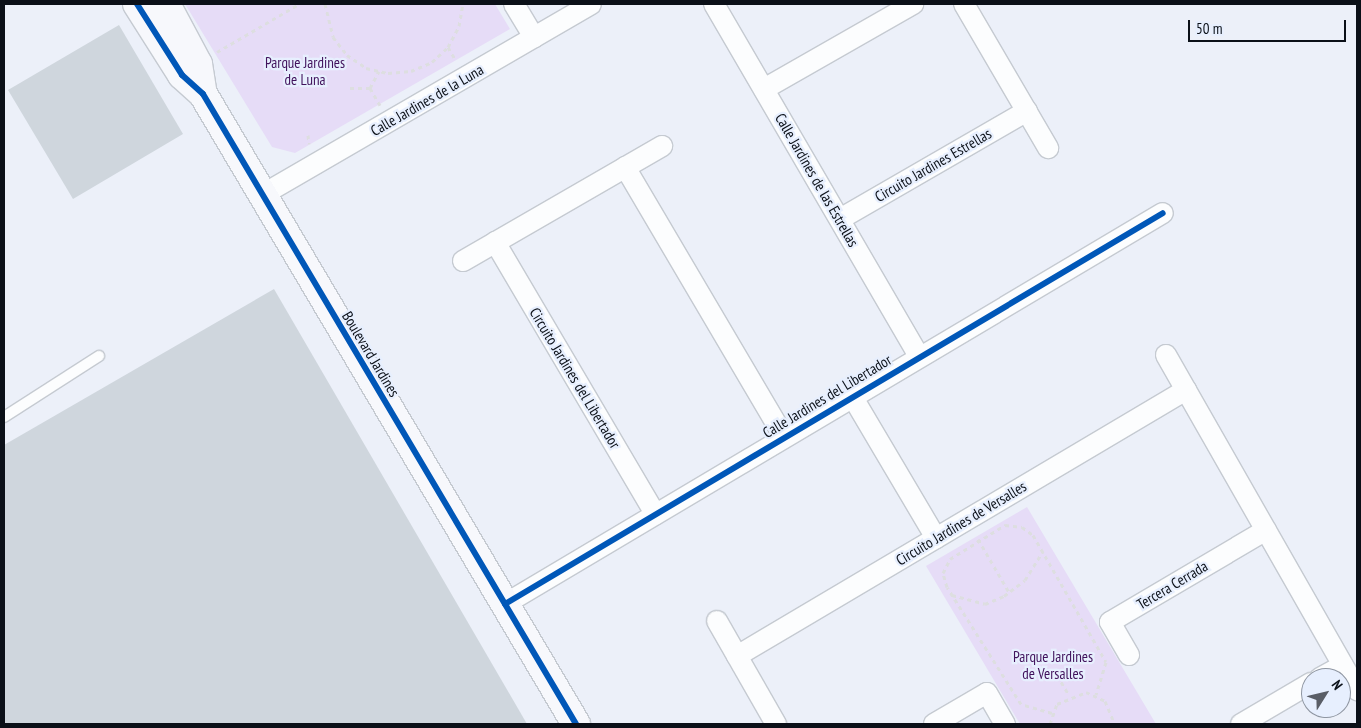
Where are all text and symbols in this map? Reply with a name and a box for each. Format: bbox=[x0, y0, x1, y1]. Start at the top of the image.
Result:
scale bar bbox=[1191, 10, 1348, 42]
text: 50 m bbox=[1196, 19, 1222, 38]
park label: Parque Jardines de Luna bbox=[265, 53, 345, 88]
street label: Calle Jardines de la Luna bbox=[367, 60, 487, 140]
street label: Calle Jardines de las Estrellas bbox=[771, 110, 863, 250]
street label: Circuito Jardines Estrellas bbox=[872, 124, 994, 206]
street label: Circuito Jardines del Libertador bbox=[526, 304, 624, 452]
street label: Boulevard Jardines bbox=[338, 308, 404, 400]
street label: Calle Jardines del Libertador bbox=[759, 350, 895, 442]
street label: Circuito Jardines de Versalles bbox=[892, 477, 1030, 569]
street label: Tercera Cerrada bbox=[1133, 557, 1211, 613]
park label: Parque Jardines de Versalles bbox=[1013, 647, 1093, 682]
north arrow bbox=[1301, 668, 1351, 718]
text: N bbox=[1328, 676, 1347, 693]

